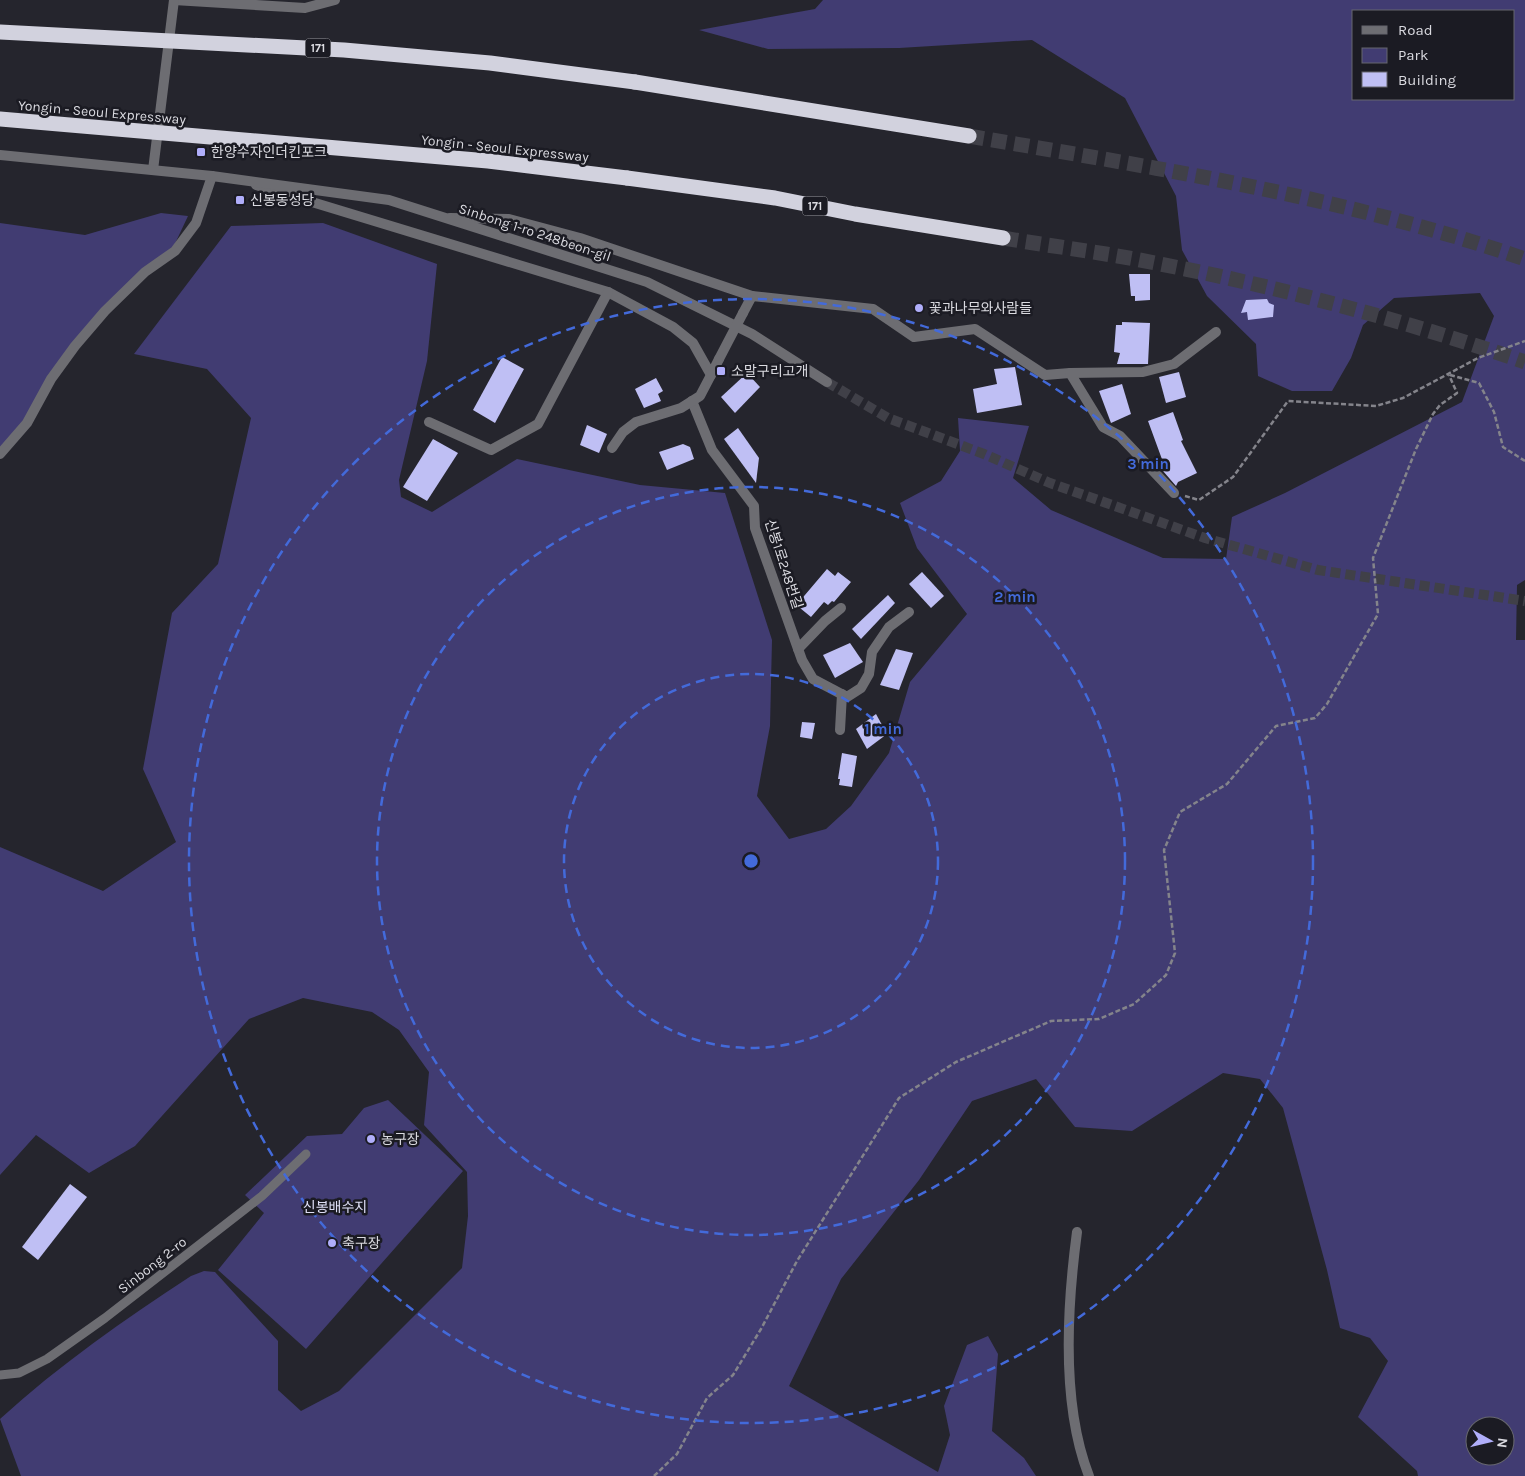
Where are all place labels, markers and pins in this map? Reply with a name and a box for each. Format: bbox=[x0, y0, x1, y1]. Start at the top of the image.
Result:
place label: 한양수자인더킨포크 bbox=[211, 144, 327, 161]
marker: 한양수자인더킨포크 bbox=[195, 146, 207, 158]
place label: 신봉동성당 bbox=[250, 192, 315, 209]
marker: 신봉동성당 bbox=[234, 194, 246, 206]
place label: 꽃과나무와사람들 bbox=[929, 300, 1032, 317]
marker: 꽃과나무와사람들 bbox=[913, 302, 925, 314]
place label: 소말구리고개 bbox=[731, 363, 808, 380]
marker: 소말구리고개 bbox=[715, 365, 727, 377]
centre of rings bbox=[742, 852, 760, 870]
place label: 농구장 bbox=[381, 1131, 420, 1148]
marker: 농구장 bbox=[365, 1133, 377, 1145]
place label: 축구장 bbox=[342, 1235, 381, 1252]
marker: 축구장 bbox=[326, 1237, 338, 1249]

